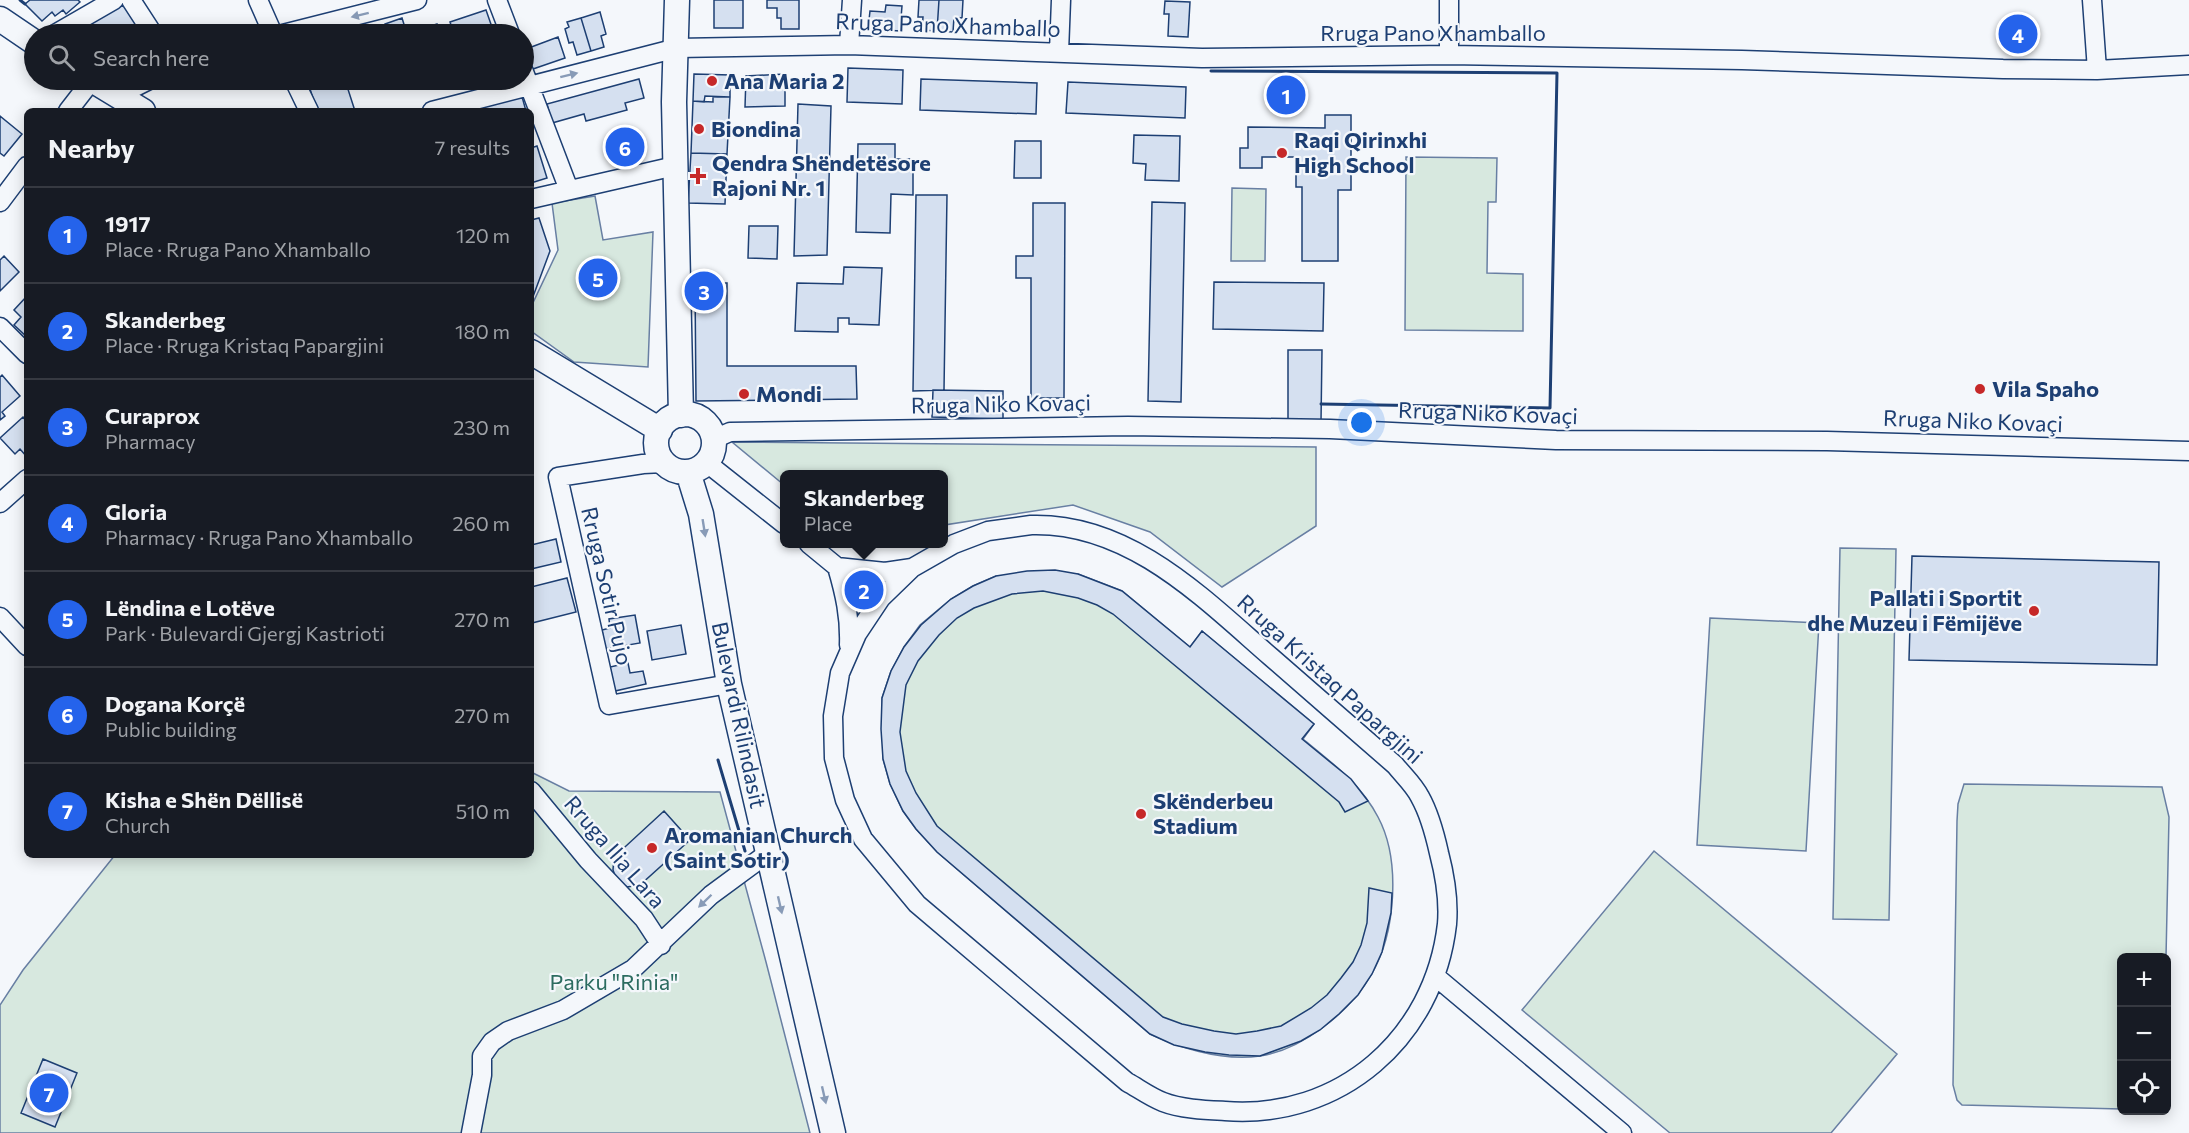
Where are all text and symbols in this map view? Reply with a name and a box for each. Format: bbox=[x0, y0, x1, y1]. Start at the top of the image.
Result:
street label: Rruga Pano Xhamballo bbox=[835, 7, 1061, 42]
one-way arrow bbox=[351, 10, 369, 20]
pin: 4 bbox=[1998, 12, 2038, 57]
street label: Rruga Pano Xhamballo bbox=[1320, 19, 1546, 46]
search box bbox=[24, 24, 534, 90]
icon: search bbox=[45, 41, 78, 74]
text: Search here bbox=[93, 44, 209, 71]
place label: Ana Maria 2 bbox=[724, 67, 844, 94]
one-way arrow bbox=[560, 69, 579, 79]
pin: 1 bbox=[1266, 72, 1306, 118]
marker: Ana Maria 2 bbox=[705, 74, 719, 88]
place label: Biondina bbox=[711, 115, 801, 142]
marker: Biondina bbox=[692, 122, 706, 136]
pin: 6 bbox=[606, 124, 644, 170]
place label: Raqi Qirinxhi High School bbox=[1294, 126, 1427, 178]
text: Nearby bbox=[48, 132, 135, 163]
text: 7 results bbox=[435, 135, 510, 159]
marker: Raqi Qirinxhi High School bbox=[1275, 146, 1289, 160]
place label: Qendra Shëndetësore Rajoni Nr. 1 bbox=[712, 149, 931, 201]
marker: Qendra Shëndetësore Rajoni Nr. 1 bbox=[689, 167, 707, 185]
text: 1917 bbox=[105, 210, 151, 237]
text: 1 bbox=[63, 223, 72, 247]
text: 120 m bbox=[456, 223, 510, 247]
text: Place · Rruga Pano Xhamballo bbox=[105, 237, 371, 261]
pin: 5 bbox=[578, 256, 618, 300]
pin: 3 bbox=[684, 268, 724, 314]
text: Skanderbeg bbox=[105, 306, 225, 333]
text: 2 bbox=[62, 319, 73, 343]
text: 180 m bbox=[455, 319, 510, 343]
text: Place · Rruga Kristaq Papargjini bbox=[105, 333, 384, 357]
place label: Vila Spaho bbox=[1992, 375, 2099, 402]
place label: Mondi bbox=[756, 380, 822, 407]
marker: Vila Spaho bbox=[1973, 382, 1987, 396]
marker: Mondi bbox=[737, 387, 751, 401]
street label: Rruga Niko Kovaçi bbox=[911, 388, 1091, 419]
street label: Rruga Niko Kovaçi bbox=[1398, 396, 1579, 429]
text: Curaprox bbox=[105, 402, 200, 429]
street label: Rruga Niko Kovaçi bbox=[1883, 404, 2064, 437]
your location bbox=[1347, 408, 1376, 437]
text: 3 bbox=[62, 415, 73, 439]
text: 230 m bbox=[453, 415, 510, 439]
text: Pharmacy bbox=[105, 429, 196, 453]
popup bbox=[780, 470, 948, 548]
text: Skanderbeg bbox=[804, 484, 924, 511]
text: Gloria bbox=[105, 498, 167, 525]
street label: Rruga Sotir Pujo bbox=[576, 504, 639, 668]
text: 4 bbox=[61, 511, 74, 535]
text: 260 m bbox=[452, 511, 510, 535]
text: Place bbox=[804, 511, 852, 535]
one-way arrow bbox=[699, 519, 708, 538]
text: Pharmacy · Rruga Pano Xhamballo bbox=[105, 525, 413, 549]
pin: 2 bbox=[844, 568, 884, 612]
place label: Pallati i Sportit dhe Muzeu i Fëmijëve bbox=[1807, 584, 2022, 636]
street label: Rruga Kristaq Papargjini bbox=[1232, 588, 1429, 769]
text: Lëndina e Lotëve bbox=[105, 594, 275, 621]
marker: Pallati i Sportit dhe Muzeu i Fëmijëve bbox=[2027, 604, 2041, 618]
text: 5 bbox=[62, 607, 73, 631]
text: 270 m bbox=[454, 607, 510, 631]
street label: Bulevardi Rilindasit bbox=[707, 619, 772, 811]
text: Park · Bulevardi Gjergj Kastrioti bbox=[105, 621, 385, 645]
text: Dogana Korçë bbox=[105, 690, 245, 717]
text: 6 bbox=[61, 703, 74, 727]
text: 270 m bbox=[454, 703, 510, 727]
text: Public building bbox=[105, 717, 237, 741]
text: Kisha e Shën Dëllisë bbox=[105, 786, 303, 813]
place label: Skënderbeu Stadium bbox=[1153, 787, 1273, 839]
street label: Rruga Ilia Lara bbox=[559, 790, 672, 914]
text: 7 bbox=[62, 799, 73, 823]
text: 510 m bbox=[456, 799, 510, 823]
marker: Skënderbeu Stadium bbox=[1134, 807, 1148, 821]
text: Church bbox=[105, 813, 170, 837]
place label: Aromanian Church (Saint Sotir) bbox=[664, 821, 852, 873]
marker: Aromanian Church (Saint Sotir) bbox=[645, 841, 659, 855]
one-way arrow bbox=[699, 894, 713, 908]
one-way arrow bbox=[776, 895, 785, 914]
map controls bbox=[2117, 953, 2171, 1115]
button: + bbox=[2117, 953, 2171, 1007]
park label: Parku "Rinia" bbox=[549, 968, 679, 995]
button: − bbox=[2117, 1007, 2171, 1061]
button: locate bbox=[2117, 1061, 2171, 1115]
pin: 7 bbox=[29, 1070, 68, 1116]
one-way arrow bbox=[819, 1085, 829, 1104]

